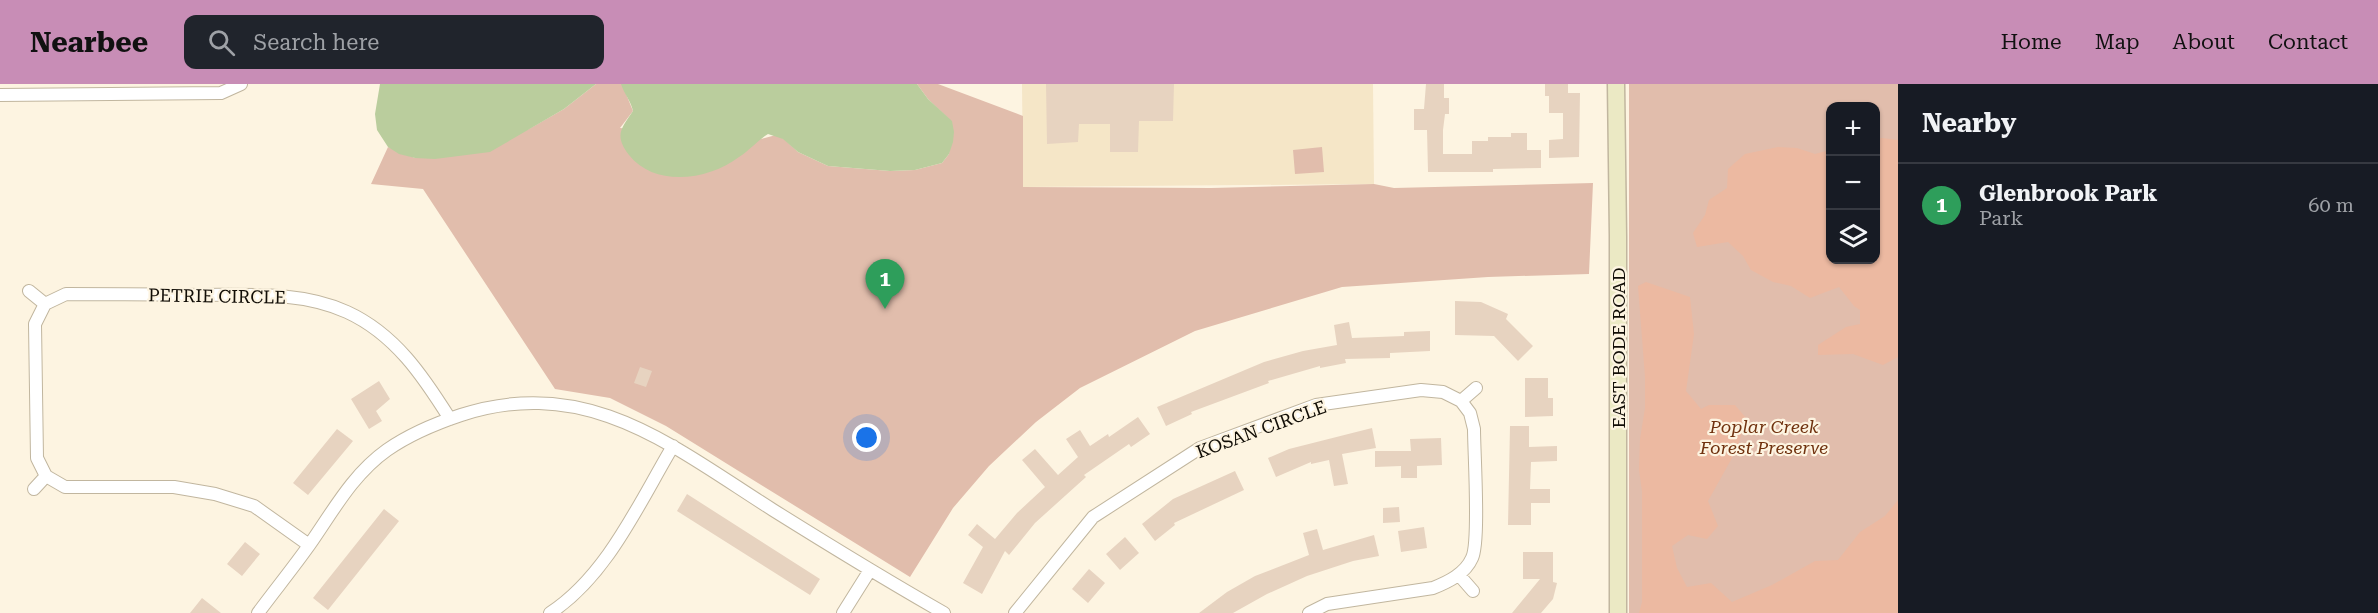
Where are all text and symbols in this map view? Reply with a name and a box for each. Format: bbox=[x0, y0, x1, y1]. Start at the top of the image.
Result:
search box bbox=[184, 15, 604, 69]
text: Nearbee bbox=[30, 26, 148, 59]
icon: search bbox=[205, 26, 238, 59]
text: Search here bbox=[253, 30, 379, 55]
text: Home bbox=[2001, 30, 2062, 54]
text: Map bbox=[2095, 30, 2140, 54]
text: About bbox=[2173, 30, 2235, 54]
text: Contact bbox=[2268, 30, 2348, 54]
map controls bbox=[1826, 102, 1880, 264]
button: + bbox=[1826, 102, 1880, 156]
text: Nearby bbox=[1922, 108, 2016, 138]
button: − bbox=[1826, 156, 1880, 210]
text: Glenbrook Park bbox=[1979, 181, 2157, 206]
text: 1 bbox=[1936, 193, 1947, 217]
text: 60 m bbox=[2308, 193, 2354, 217]
text: Park bbox=[1979, 206, 2023, 230]
button: layers bbox=[1826, 210, 1880, 264]
pin: 1 bbox=[866, 260, 904, 309]
street label: EAST BODE ROAD bbox=[1608, 267, 1629, 429]
street label: PETRIE CIRCLE bbox=[148, 284, 286, 308]
street label: KOSAN CIRCLE bbox=[1193, 396, 1329, 462]
park label: Poplar Creek Forest Preserve bbox=[1699, 416, 1828, 458]
your location bbox=[852, 423, 881, 452]

